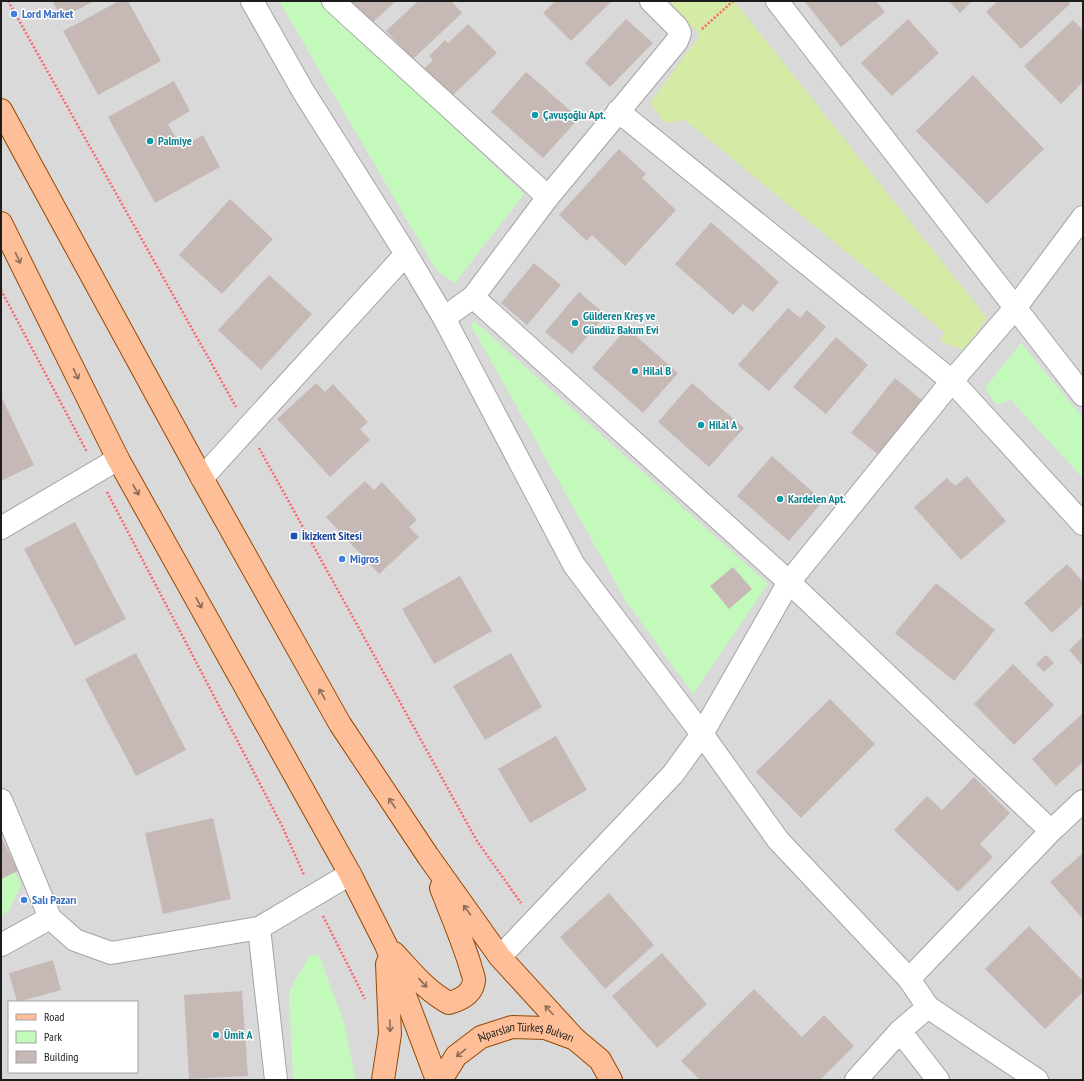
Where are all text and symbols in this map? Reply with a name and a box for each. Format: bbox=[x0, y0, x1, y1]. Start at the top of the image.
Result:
place label: Lord Market bbox=[22, 6, 74, 21]
marker: Lord Market bbox=[9, 9, 19, 19]
place label: Çavuşoğlu Apt. bbox=[543, 107, 607, 122]
marker: Çavuşoğlu Apt. bbox=[530, 110, 540, 120]
place label: Palmiye bbox=[158, 133, 192, 148]
marker: Palmiye bbox=[145, 136, 155, 146]
one-way arrow bbox=[15, 251, 22, 263]
place label: Gülderen Kreş ve Gündüz Bakım Evi bbox=[583, 308, 659, 337]
marker: Gülderen Kreş ve Gündüz Bakım Evi bbox=[570, 318, 580, 328]
place label: Hilal B bbox=[643, 363, 671, 378]
marker: Hilal B bbox=[630, 366, 640, 376]
one-way arrow bbox=[73, 368, 80, 380]
place label: Hilal A bbox=[709, 417, 738, 432]
marker: Hilal A bbox=[696, 420, 706, 430]
one-way arrow bbox=[132, 484, 140, 496]
place label: Kardelen Apt. bbox=[788, 491, 846, 506]
marker: Kardelen Apt. bbox=[775, 494, 785, 504]
place label: İkizkent Sitesi bbox=[302, 528, 362, 543]
marker: İkizkent Sitesi bbox=[289, 531, 299, 541]
place label: Migros bbox=[350, 551, 379, 566]
marker: Migros bbox=[337, 554, 347, 564]
one-way arrow bbox=[195, 597, 203, 609]
one-way arrow bbox=[318, 688, 326, 700]
one-way arrow bbox=[388, 797, 396, 809]
place label: Salı Pazarı bbox=[32, 892, 77, 907]
marker: Salı Pazarı bbox=[19, 895, 29, 905]
one-way arrow bbox=[463, 904, 471, 915]
one-way arrow bbox=[418, 978, 427, 988]
legend bbox=[8, 1001, 138, 1073]
one-way arrow bbox=[544, 1005, 553, 1015]
text: Road bbox=[44, 1009, 64, 1024]
one-way arrow bbox=[386, 1019, 393, 1032]
text: Alparslan Türkeş Bulvarı bbox=[473, 1019, 576, 1045]
place label: Ümit A bbox=[224, 1027, 253, 1042]
text: Park bbox=[44, 1029, 62, 1044]
marker: Ümit A bbox=[211, 1030, 221, 1040]
street label: Alparslan Türkeş Bulvarı bbox=[476, 1035, 576, 1049]
text: Building bbox=[44, 1049, 79, 1064]
one-way arrow bbox=[455, 1049, 466, 1057]

